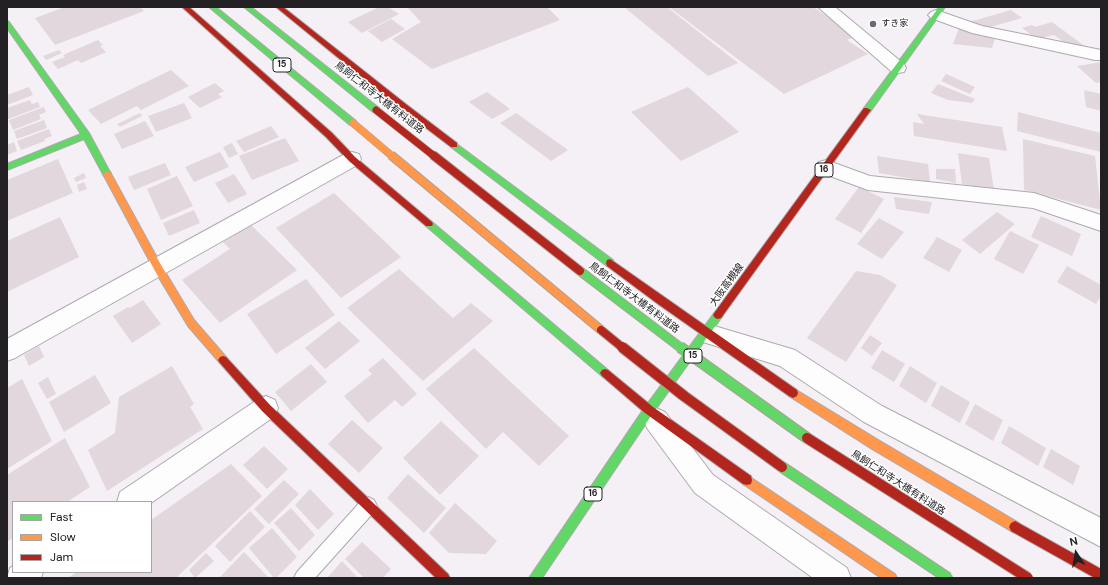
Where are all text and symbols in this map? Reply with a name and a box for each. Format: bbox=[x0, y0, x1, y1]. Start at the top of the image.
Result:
marker: すき家 bbox=[868, 19, 878, 29]
place label: すき家 bbox=[881, 19, 908, 29]
road number: 15 bbox=[273, 58, 291, 72]
street label: 鳥飼仁和寺大橋有料道路 bbox=[332, 59, 426, 137]
road number: 16 bbox=[815, 163, 833, 177]
street label: 鳥飼仁和寺大橋有料道路 bbox=[586, 260, 682, 336]
street label: 大阪高槻線 bbox=[707, 261, 747, 309]
road number: 15 bbox=[684, 349, 702, 363]
street label: 鳥飼仁和寺大橋有料道路 bbox=[849, 448, 947, 518]
road number: 16 bbox=[584, 487, 602, 501]
legend bbox=[12, 501, 152, 573]
text: Fast bbox=[50, 509, 73, 525]
text: Slow bbox=[50, 529, 76, 545]
north arrow bbox=[1056, 533, 1096, 573]
text: N bbox=[1068, 534, 1079, 549]
text: Jam bbox=[50, 549, 73, 565]

